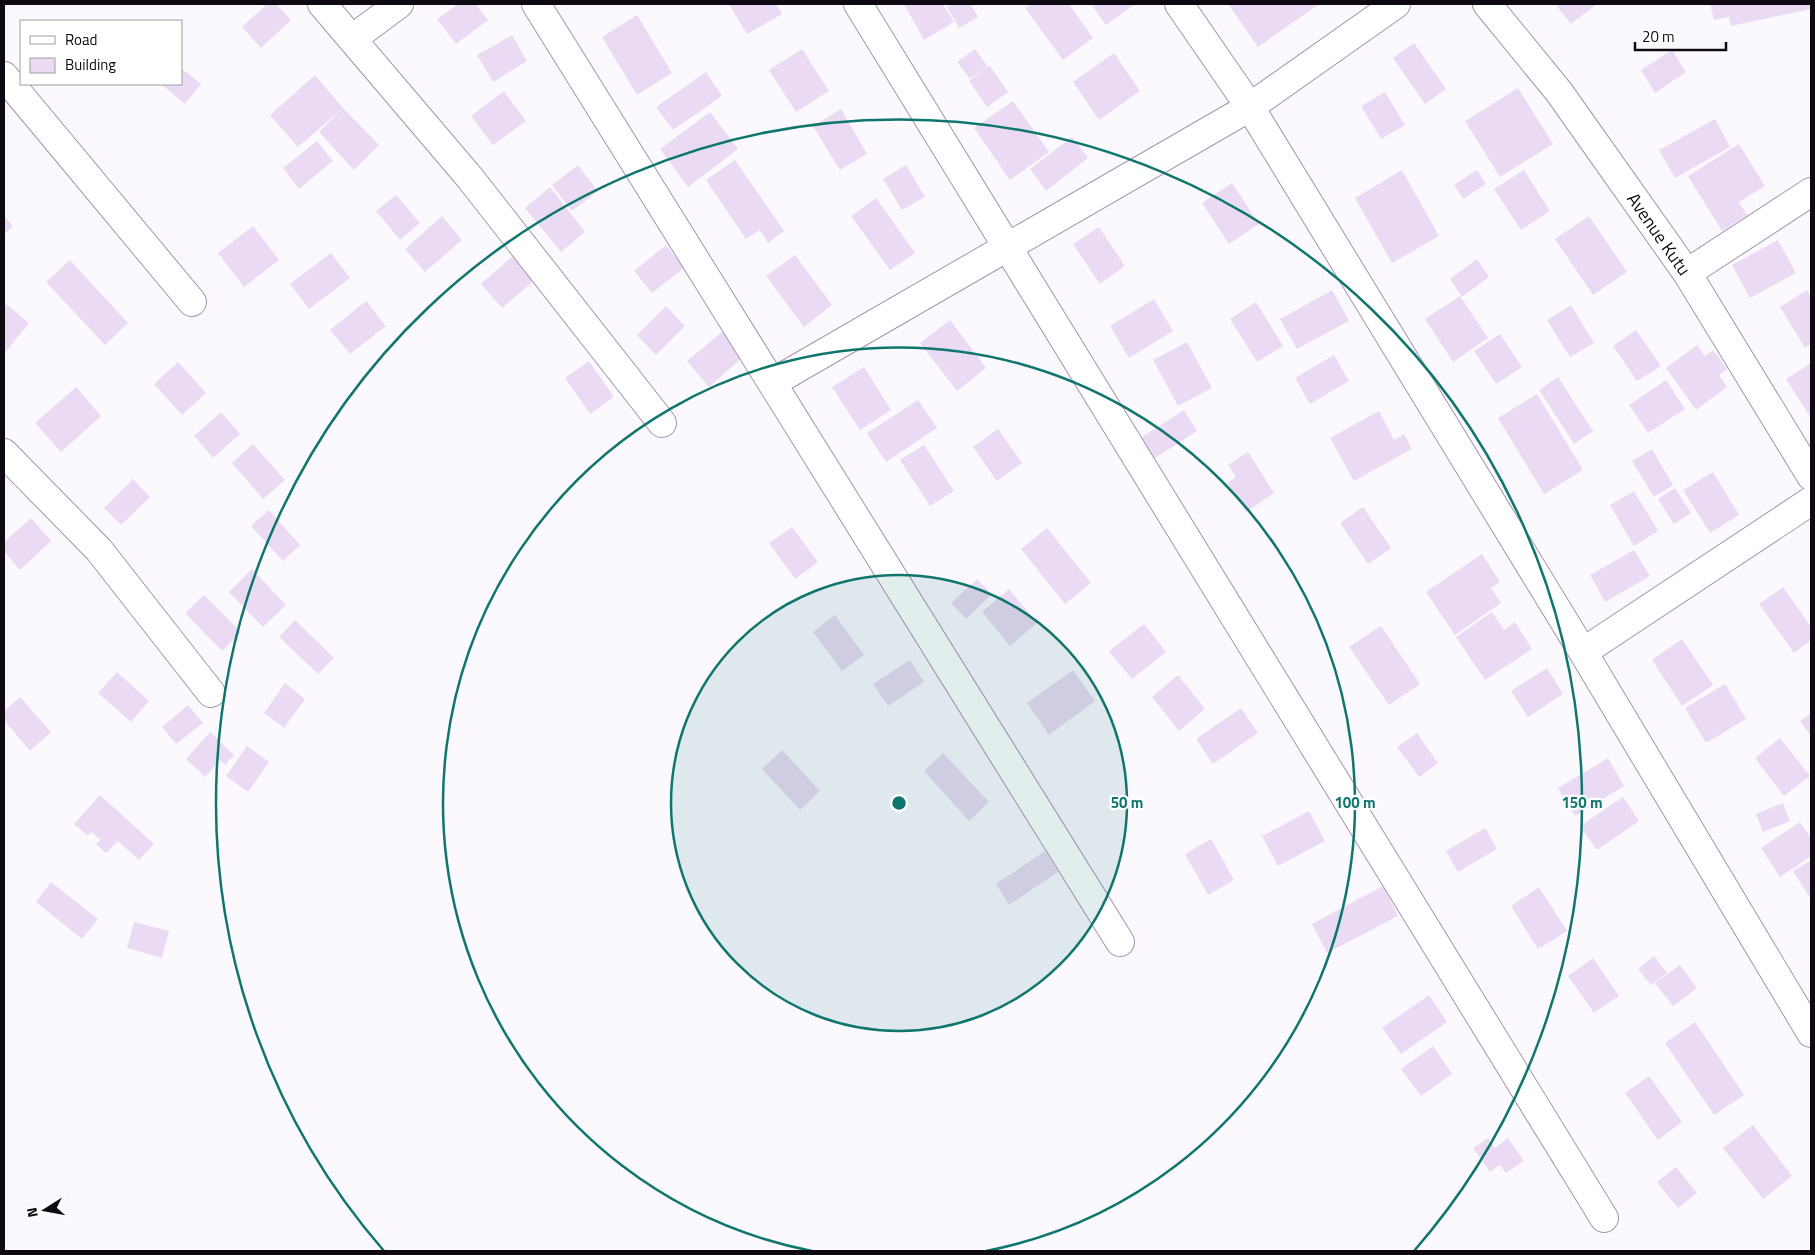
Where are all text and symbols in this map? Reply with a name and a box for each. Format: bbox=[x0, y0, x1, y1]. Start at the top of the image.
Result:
legend bbox=[20, 20, 182, 85]
scale bar bbox=[1635, 20, 1726, 52]
text: 20 m bbox=[1642, 25, 1675, 48]
text: Road bbox=[65, 28, 97, 51]
text: Building bbox=[65, 53, 116, 76]
street label: Avenue Kutu bbox=[1620, 187, 1698, 281]
text: 50 m bbox=[1111, 791, 1143, 814]
text: 100 m bbox=[1334, 791, 1376, 814]
text: 150 m bbox=[1561, 791, 1603, 814]
centre of rings bbox=[890, 794, 908, 812]
north arrow bbox=[20, 1185, 70, 1235]
text: N bbox=[21, 1206, 43, 1219]

